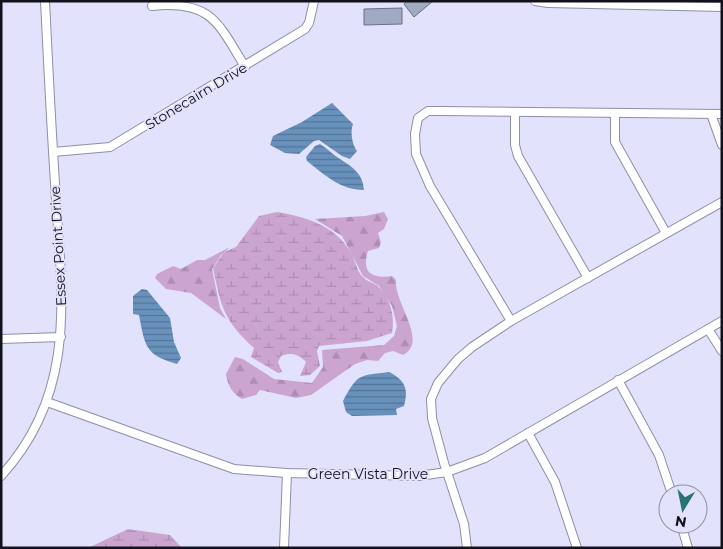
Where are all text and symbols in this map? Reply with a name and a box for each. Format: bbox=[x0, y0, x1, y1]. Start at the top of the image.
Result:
street label: Stonecairn Drive bbox=[142, 58, 250, 134]
street label: Essex Point Drive bbox=[46, 186, 70, 306]
street label: Green Vista Drive bbox=[308, 465, 428, 483]
north arrow bbox=[658, 484, 708, 534]
text: N bbox=[674, 512, 688, 532]

